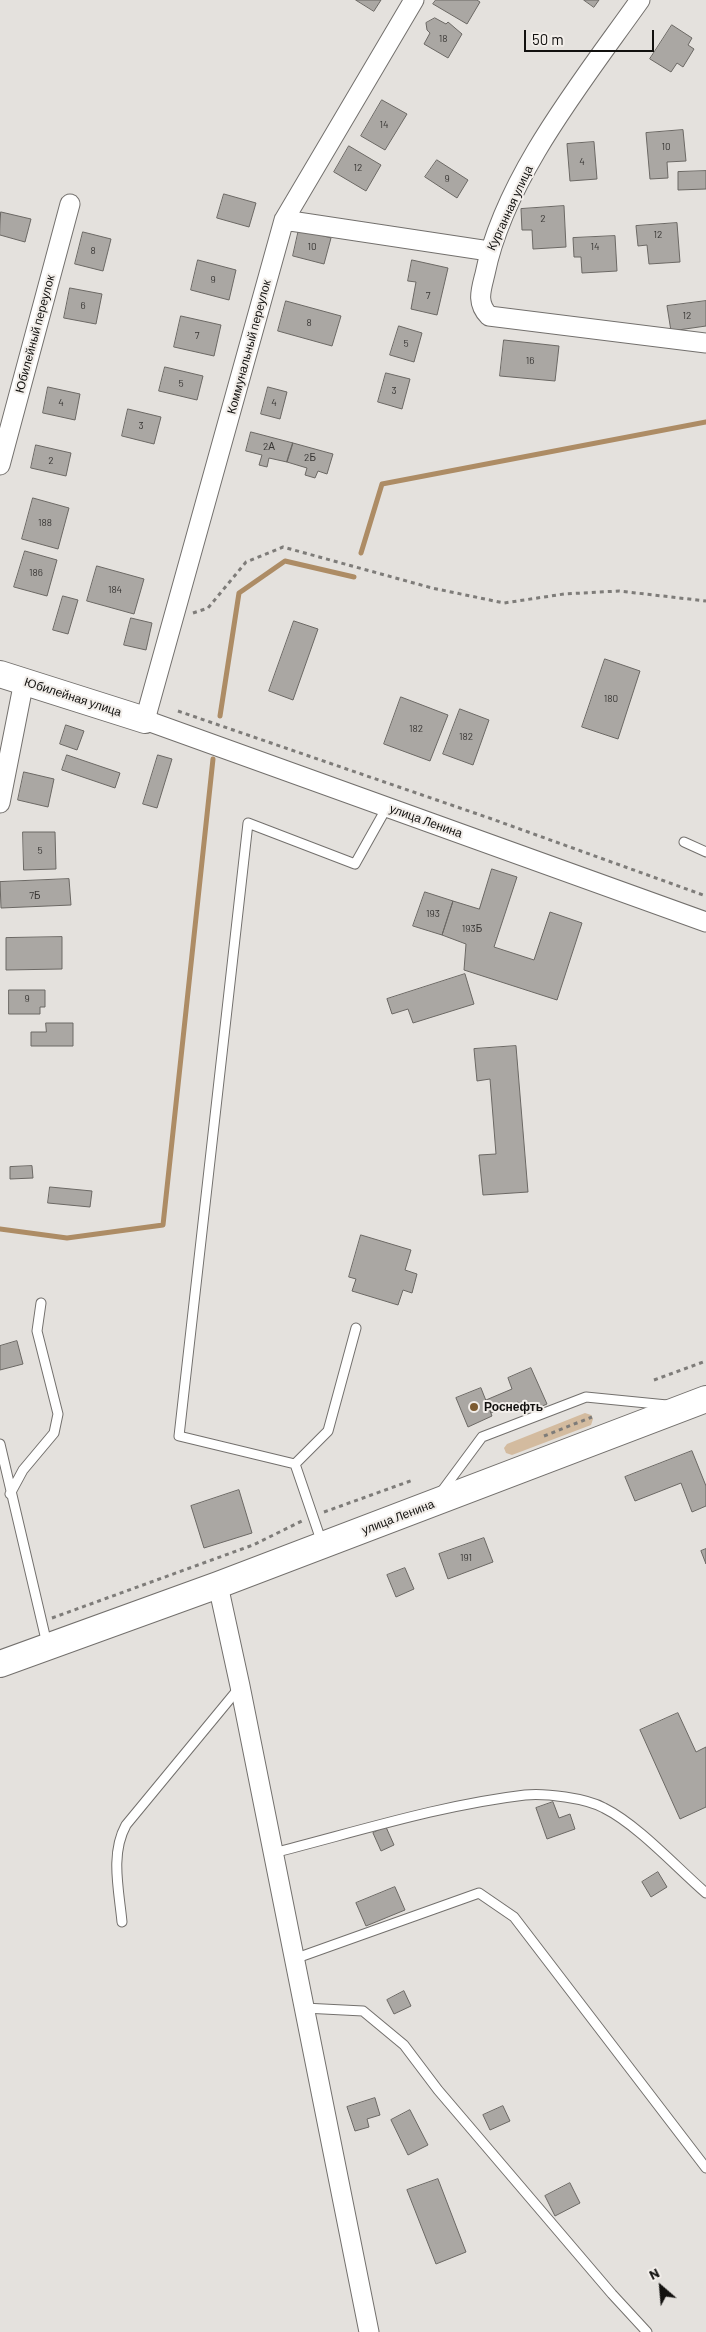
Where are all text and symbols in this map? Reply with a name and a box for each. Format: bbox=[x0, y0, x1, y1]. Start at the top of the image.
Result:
scale bar bbox=[526, 20, 656, 52]
text: 50 m bbox=[532, 30, 564, 48]
house number: 18 bbox=[439, 33, 447, 45]
house number: 14 bbox=[379, 119, 389, 131]
house number: 10 bbox=[661, 141, 671, 153]
house number: 4 bbox=[579, 156, 585, 168]
house number: 12 bbox=[354, 162, 362, 174]
street label: Курганная улица bbox=[484, 163, 536, 253]
house number: 9 bbox=[444, 173, 450, 185]
house number: 2 bbox=[540, 213, 546, 225]
house number: 12 bbox=[654, 229, 662, 241]
house number: 10 bbox=[307, 241, 317, 253]
house number: 14 bbox=[590, 241, 600, 253]
house number: 8 bbox=[90, 245, 96, 257]
street label: Юбилейный переулок bbox=[12, 273, 58, 395]
house number: 9 bbox=[210, 274, 216, 286]
street label: Коммунальный переулок bbox=[224, 278, 274, 416]
house number: 7 bbox=[426, 290, 430, 302]
house number: 6 bbox=[80, 300, 86, 312]
house number: 12 bbox=[683, 310, 691, 322]
house number: 8 bbox=[306, 317, 312, 329]
house number: 7 bbox=[195, 330, 199, 342]
house number: 5 bbox=[403, 338, 409, 350]
house number: 16 bbox=[526, 355, 534, 367]
house number: 5 bbox=[178, 378, 184, 390]
house number: 3 bbox=[391, 385, 397, 397]
house number: 4 bbox=[58, 397, 64, 409]
house number: 4 bbox=[271, 397, 277, 409]
house number: 3 bbox=[138, 420, 144, 432]
house number: 2А bbox=[263, 441, 275, 453]
house number: 2Б bbox=[304, 452, 316, 464]
house number: 2 bbox=[48, 455, 54, 467]
house number: 188 bbox=[38, 517, 52, 529]
house number: 186 bbox=[29, 567, 43, 579]
house number: 184 bbox=[108, 584, 122, 596]
street label: Юбилейная улица bbox=[23, 675, 123, 719]
house number: 180 bbox=[604, 693, 618, 705]
house number: 182 bbox=[409, 723, 423, 735]
house number: 182 bbox=[459, 731, 473, 743]
street label: улица Ленина bbox=[388, 801, 464, 841]
house number: 5 bbox=[37, 845, 43, 857]
house number: 7Б bbox=[29, 890, 41, 902]
house number: 193 bbox=[426, 908, 440, 920]
house number: 193Б bbox=[462, 923, 482, 935]
house number: 9 bbox=[24, 993, 30, 1005]
place label: Роснефть bbox=[484, 1400, 543, 1414]
marker: Роснефть bbox=[468, 1401, 480, 1413]
street label: улица Ленина bbox=[360, 1497, 436, 1537]
house number: 191 bbox=[460, 1552, 472, 1564]
north arrow bbox=[636, 2262, 686, 2312]
text: N bbox=[646, 2264, 662, 2283]

